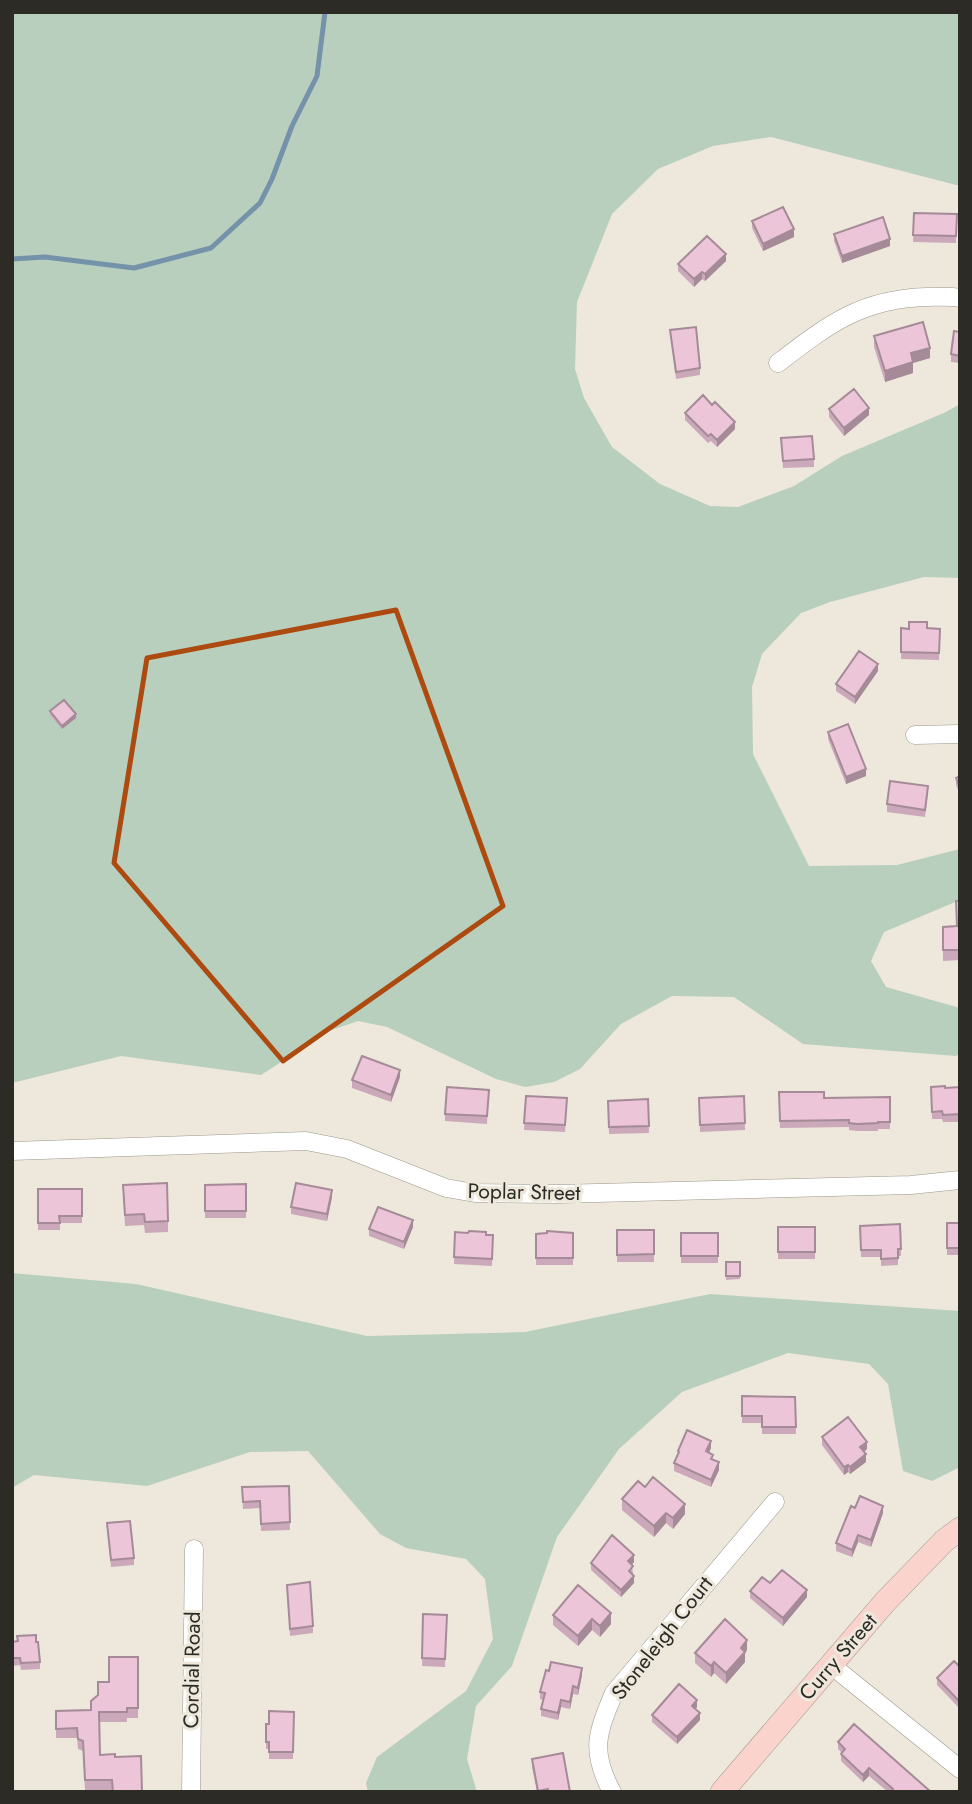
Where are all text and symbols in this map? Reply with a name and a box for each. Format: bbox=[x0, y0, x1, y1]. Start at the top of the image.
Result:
street label: Poplar Street bbox=[467, 1176, 581, 1208]
street label: Stoneleigh Court bbox=[604, 1570, 720, 1706]
street label: Curry Street bbox=[792, 1607, 884, 1707]
street label: Cordial Road bbox=[176, 1611, 208, 1729]

